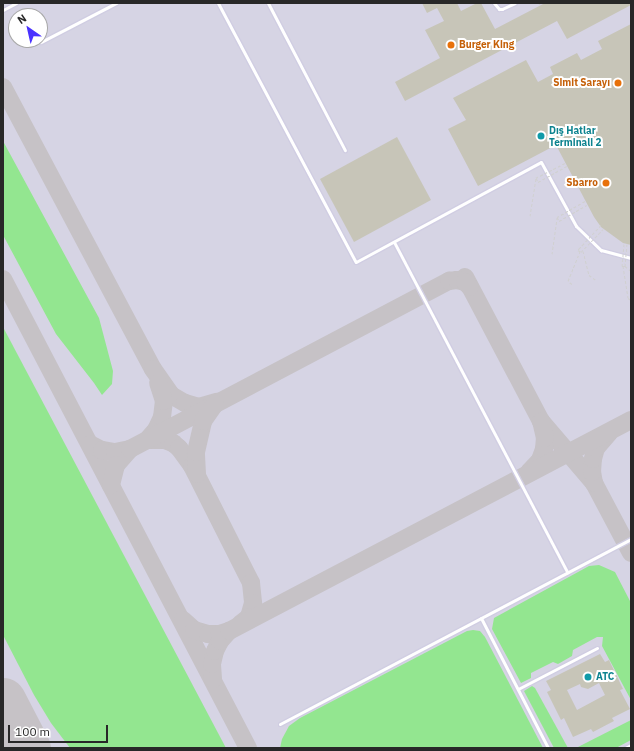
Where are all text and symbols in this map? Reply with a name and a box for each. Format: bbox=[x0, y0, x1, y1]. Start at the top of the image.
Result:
north arrow bbox=[8, 8, 48, 48]
text: N bbox=[15, 11, 29, 27]
place label: Burger King bbox=[459, 39, 514, 51]
marker: Burger King bbox=[446, 40, 456, 50]
place label: Simit Sarayı bbox=[553, 77, 610, 89]
marker: Simit Sarayı bbox=[613, 78, 623, 88]
place label: Dış Hatlar Terminali 2 bbox=[549, 124, 602, 148]
marker: Dış Hatlar Terminali 2 bbox=[536, 131, 546, 141]
place label: Sbarro bbox=[566, 177, 598, 189]
marker: Sbarro bbox=[601, 178, 611, 188]
place label: ATC bbox=[596, 671, 614, 683]
marker: ATC bbox=[583, 672, 593, 682]
scale bar bbox=[10, 717, 110, 743]
text: 100 m bbox=[15, 724, 50, 739]

